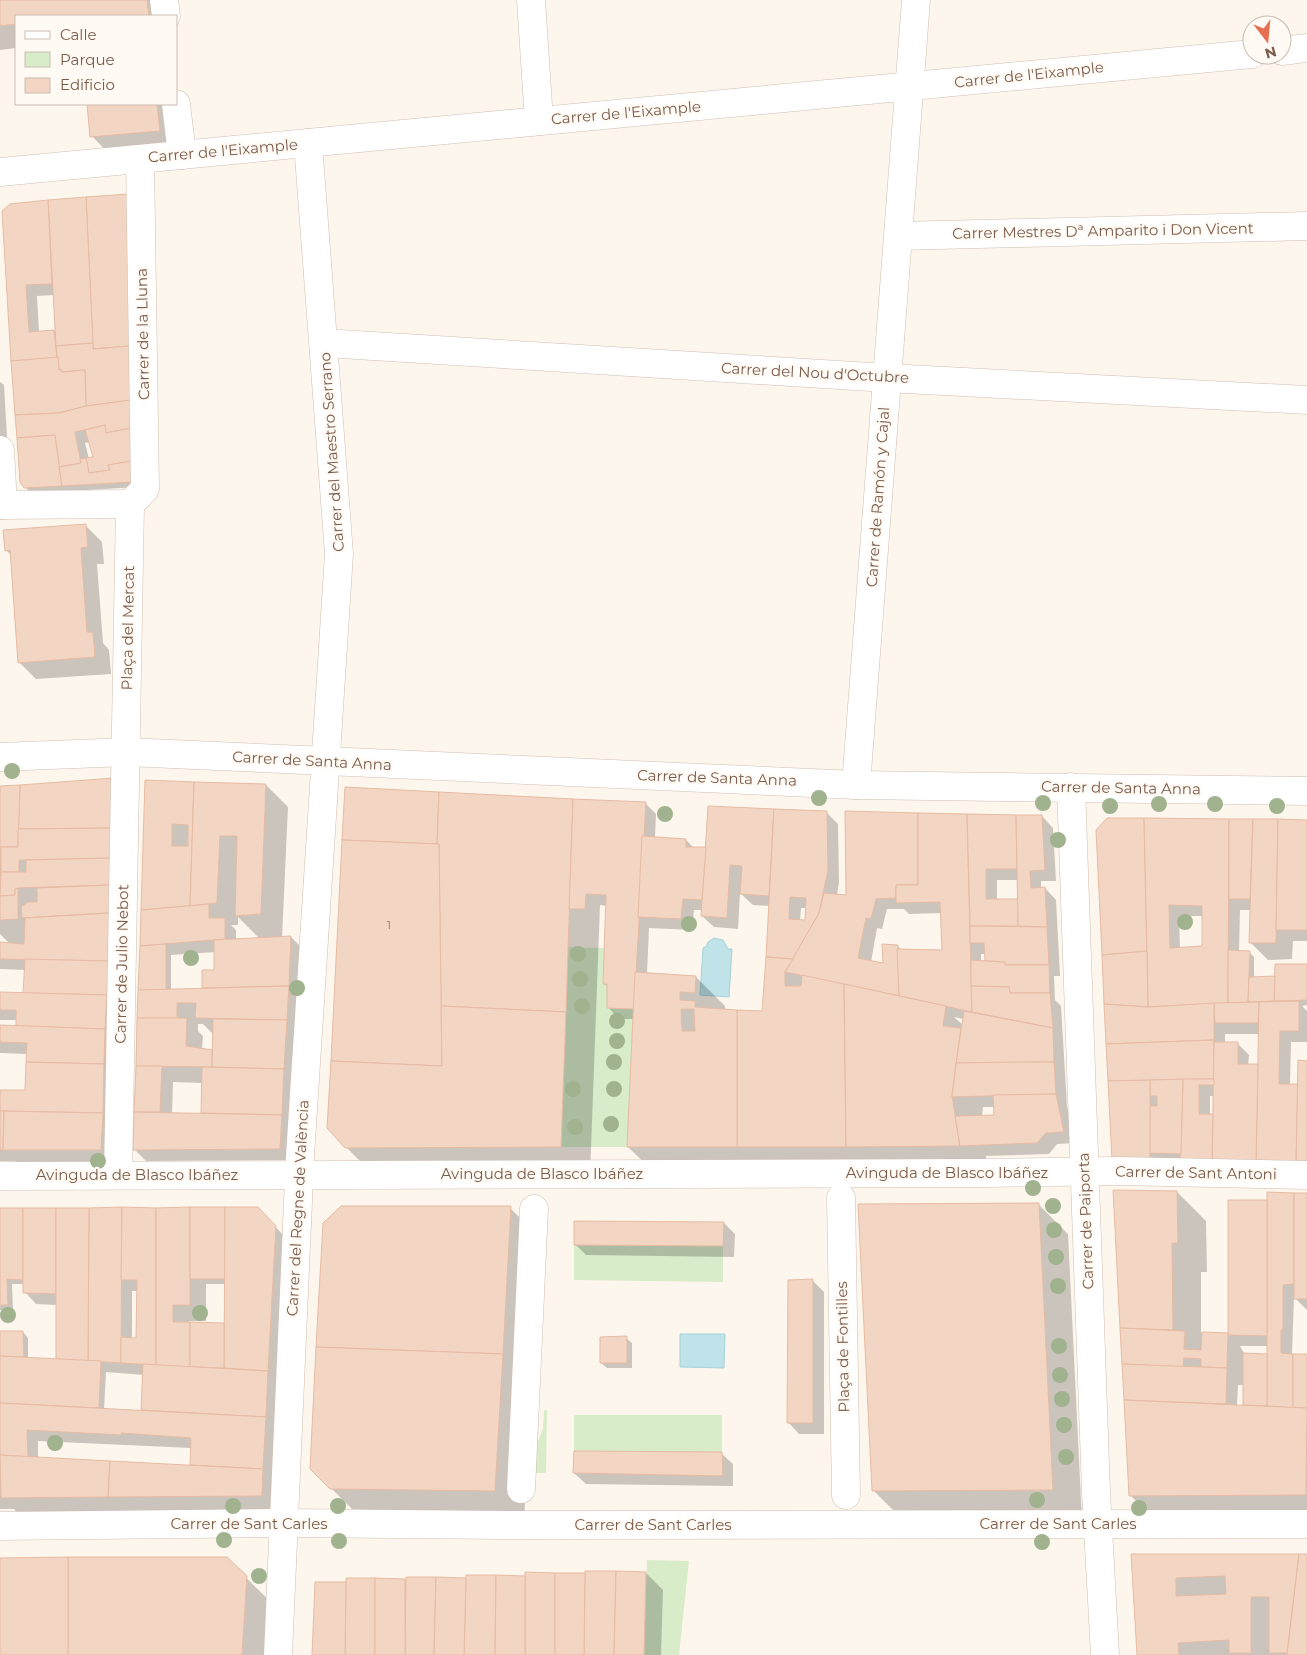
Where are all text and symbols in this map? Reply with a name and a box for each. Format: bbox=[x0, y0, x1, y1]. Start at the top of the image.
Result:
legend bbox=[15, 15, 178, 105]
north arrow bbox=[1242, 15, 1292, 65]
text: Calle bbox=[60, 25, 97, 44]
text: N bbox=[1263, 42, 1279, 63]
text: Parque bbox=[60, 50, 115, 69]
street label: Carrer de l'Eixample bbox=[953, 57, 1105, 92]
text: Edificio bbox=[60, 75, 115, 94]
street label: Carrer de l'Eixample bbox=[550, 96, 702, 129]
street label: Carrer de l'Eixample bbox=[147, 134, 299, 167]
street label: Carrer Mestres Dª Amparito i Don Vicent bbox=[952, 218, 1254, 243]
street label: Carrer de la Lluna bbox=[132, 268, 153, 400]
street label: Carrer del Maestro Serrano bbox=[315, 352, 348, 553]
street label: Carrer del Nou d'Octubre bbox=[721, 358, 909, 387]
street label: Carrer de Ramón y Cajal bbox=[862, 406, 893, 588]
street label: Plaça del Mercat bbox=[117, 565, 138, 690]
street label: Carrer de Santa Anna bbox=[232, 747, 392, 774]
street label: Carrer de Santa Anna bbox=[637, 765, 797, 790]
street label: Carrer de Santa Anna bbox=[1041, 777, 1201, 798]
street label: Carrer de Julio Nebot bbox=[111, 884, 132, 1044]
house number: 1 bbox=[387, 917, 391, 932]
street label: Carrer del Regne de València bbox=[282, 1099, 313, 1317]
street label: Carrer de Paiporta bbox=[1074, 1152, 1097, 1290]
street label: Carrer de Sant Antoni bbox=[1115, 1162, 1277, 1183]
street label: Avinguda de Blasco Ibáñez bbox=[846, 1163, 1049, 1182]
street label: Avinguda de Blasco Ibáñez bbox=[441, 1164, 644, 1183]
street label: Avinguda de Blasco Ibáñez bbox=[36, 1165, 239, 1184]
street label: Plaça de Fontilles bbox=[832, 1281, 853, 1413]
street label: Carrer de Sant Carles bbox=[170, 1514, 328, 1533]
street label: Carrer de Sant Carles bbox=[979, 1514, 1137, 1533]
street label: Carrer de Sant Carles bbox=[574, 1515, 732, 1534]

